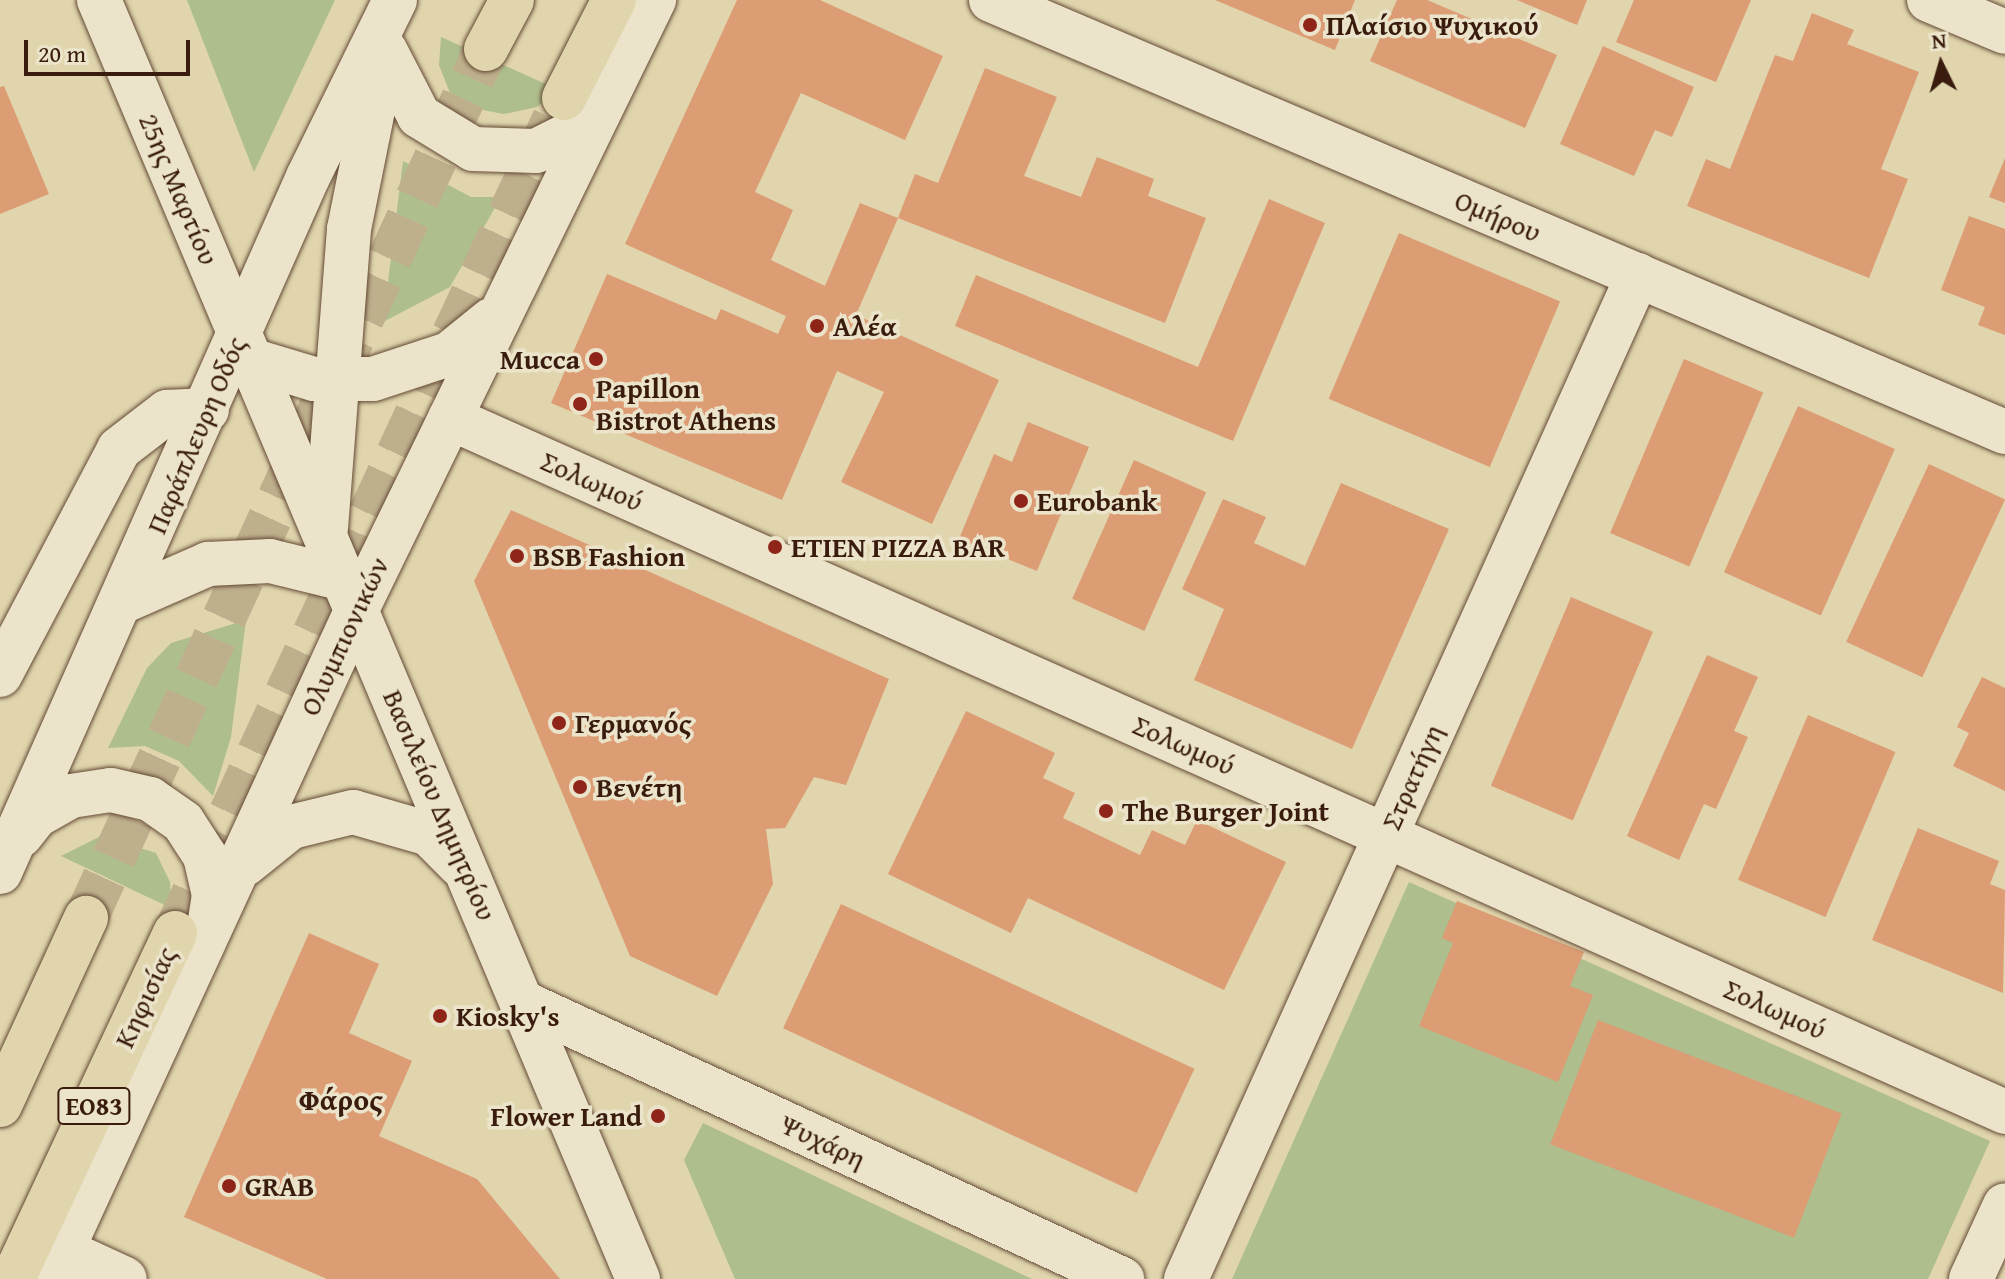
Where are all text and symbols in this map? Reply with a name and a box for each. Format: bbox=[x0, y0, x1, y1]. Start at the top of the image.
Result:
place label: Πλαίσιο Ψυχικού bbox=[1326, 8, 1539, 42]
marker: Πλαίσιο Ψυχικού bbox=[1301, 16, 1319, 34]
scale bar bbox=[28, 24, 194, 74]
north arrow bbox=[1901, 24, 1981, 104]
text: N bbox=[1930, 24, 1948, 57]
text: 20 m bbox=[38, 36, 86, 71]
street label: 25ης Μαρτίου bbox=[132, 108, 226, 270]
street label: Ομήρου bbox=[1450, 183, 1546, 249]
place label: Αλέα bbox=[833, 309, 897, 343]
marker: Αλέα bbox=[808, 317, 826, 335]
street label: Παράπλευρη Οδός bbox=[139, 331, 253, 539]
place label: Mucca bbox=[500, 342, 580, 376]
marker: Mucca bbox=[587, 350, 605, 368]
place label: Papillon Bistrot Athens bbox=[596, 371, 776, 437]
marker: Papillon Bistrot Athens bbox=[571, 395, 589, 413]
street label: Σολωμού bbox=[536, 444, 648, 518]
place label: Eurobank bbox=[1037, 484, 1158, 518]
marker: Eurobank bbox=[1012, 492, 1030, 510]
place label: ETIEN PIZZA BAR bbox=[791, 530, 1005, 564]
marker: ETIEN PIZZA BAR bbox=[766, 538, 784, 556]
place label: BSB Fashion bbox=[533, 539, 685, 573]
marker: BSB Fashion bbox=[508, 547, 526, 565]
street label: Ολυμπιονικών bbox=[293, 551, 395, 721]
street label: Βασιλείου Δημητρίου bbox=[376, 685, 504, 925]
place label: Γερμανός bbox=[575, 706, 692, 740]
street label: Σολωμού bbox=[1128, 708, 1240, 782]
marker: Γερμανός bbox=[550, 714, 568, 732]
street label: Στρατήγη bbox=[1374, 719, 1450, 835]
place label: Βενέτη bbox=[596, 770, 682, 804]
marker: Βενέτη bbox=[571, 778, 589, 796]
place label: The Burger Joint bbox=[1122, 794, 1329, 828]
marker: The Burger Joint bbox=[1097, 802, 1115, 820]
street label: Κηφισίας bbox=[107, 941, 183, 1053]
street label: Σολωμού bbox=[1719, 972, 1831, 1046]
place label: Kiosky's bbox=[456, 999, 559, 1033]
marker: Kiosky's bbox=[431, 1007, 449, 1025]
district label: Φάρος bbox=[299, 1081, 383, 1117]
road number: ΕΟ83 bbox=[56, 1084, 132, 1128]
place label: Flower Land bbox=[490, 1099, 642, 1133]
marker: Flower Land bbox=[649, 1107, 667, 1125]
street label: Ψυχάρη bbox=[775, 1107, 871, 1175]
place label: GRAB bbox=[245, 1169, 315, 1203]
marker: GRAB bbox=[220, 1177, 238, 1195]

